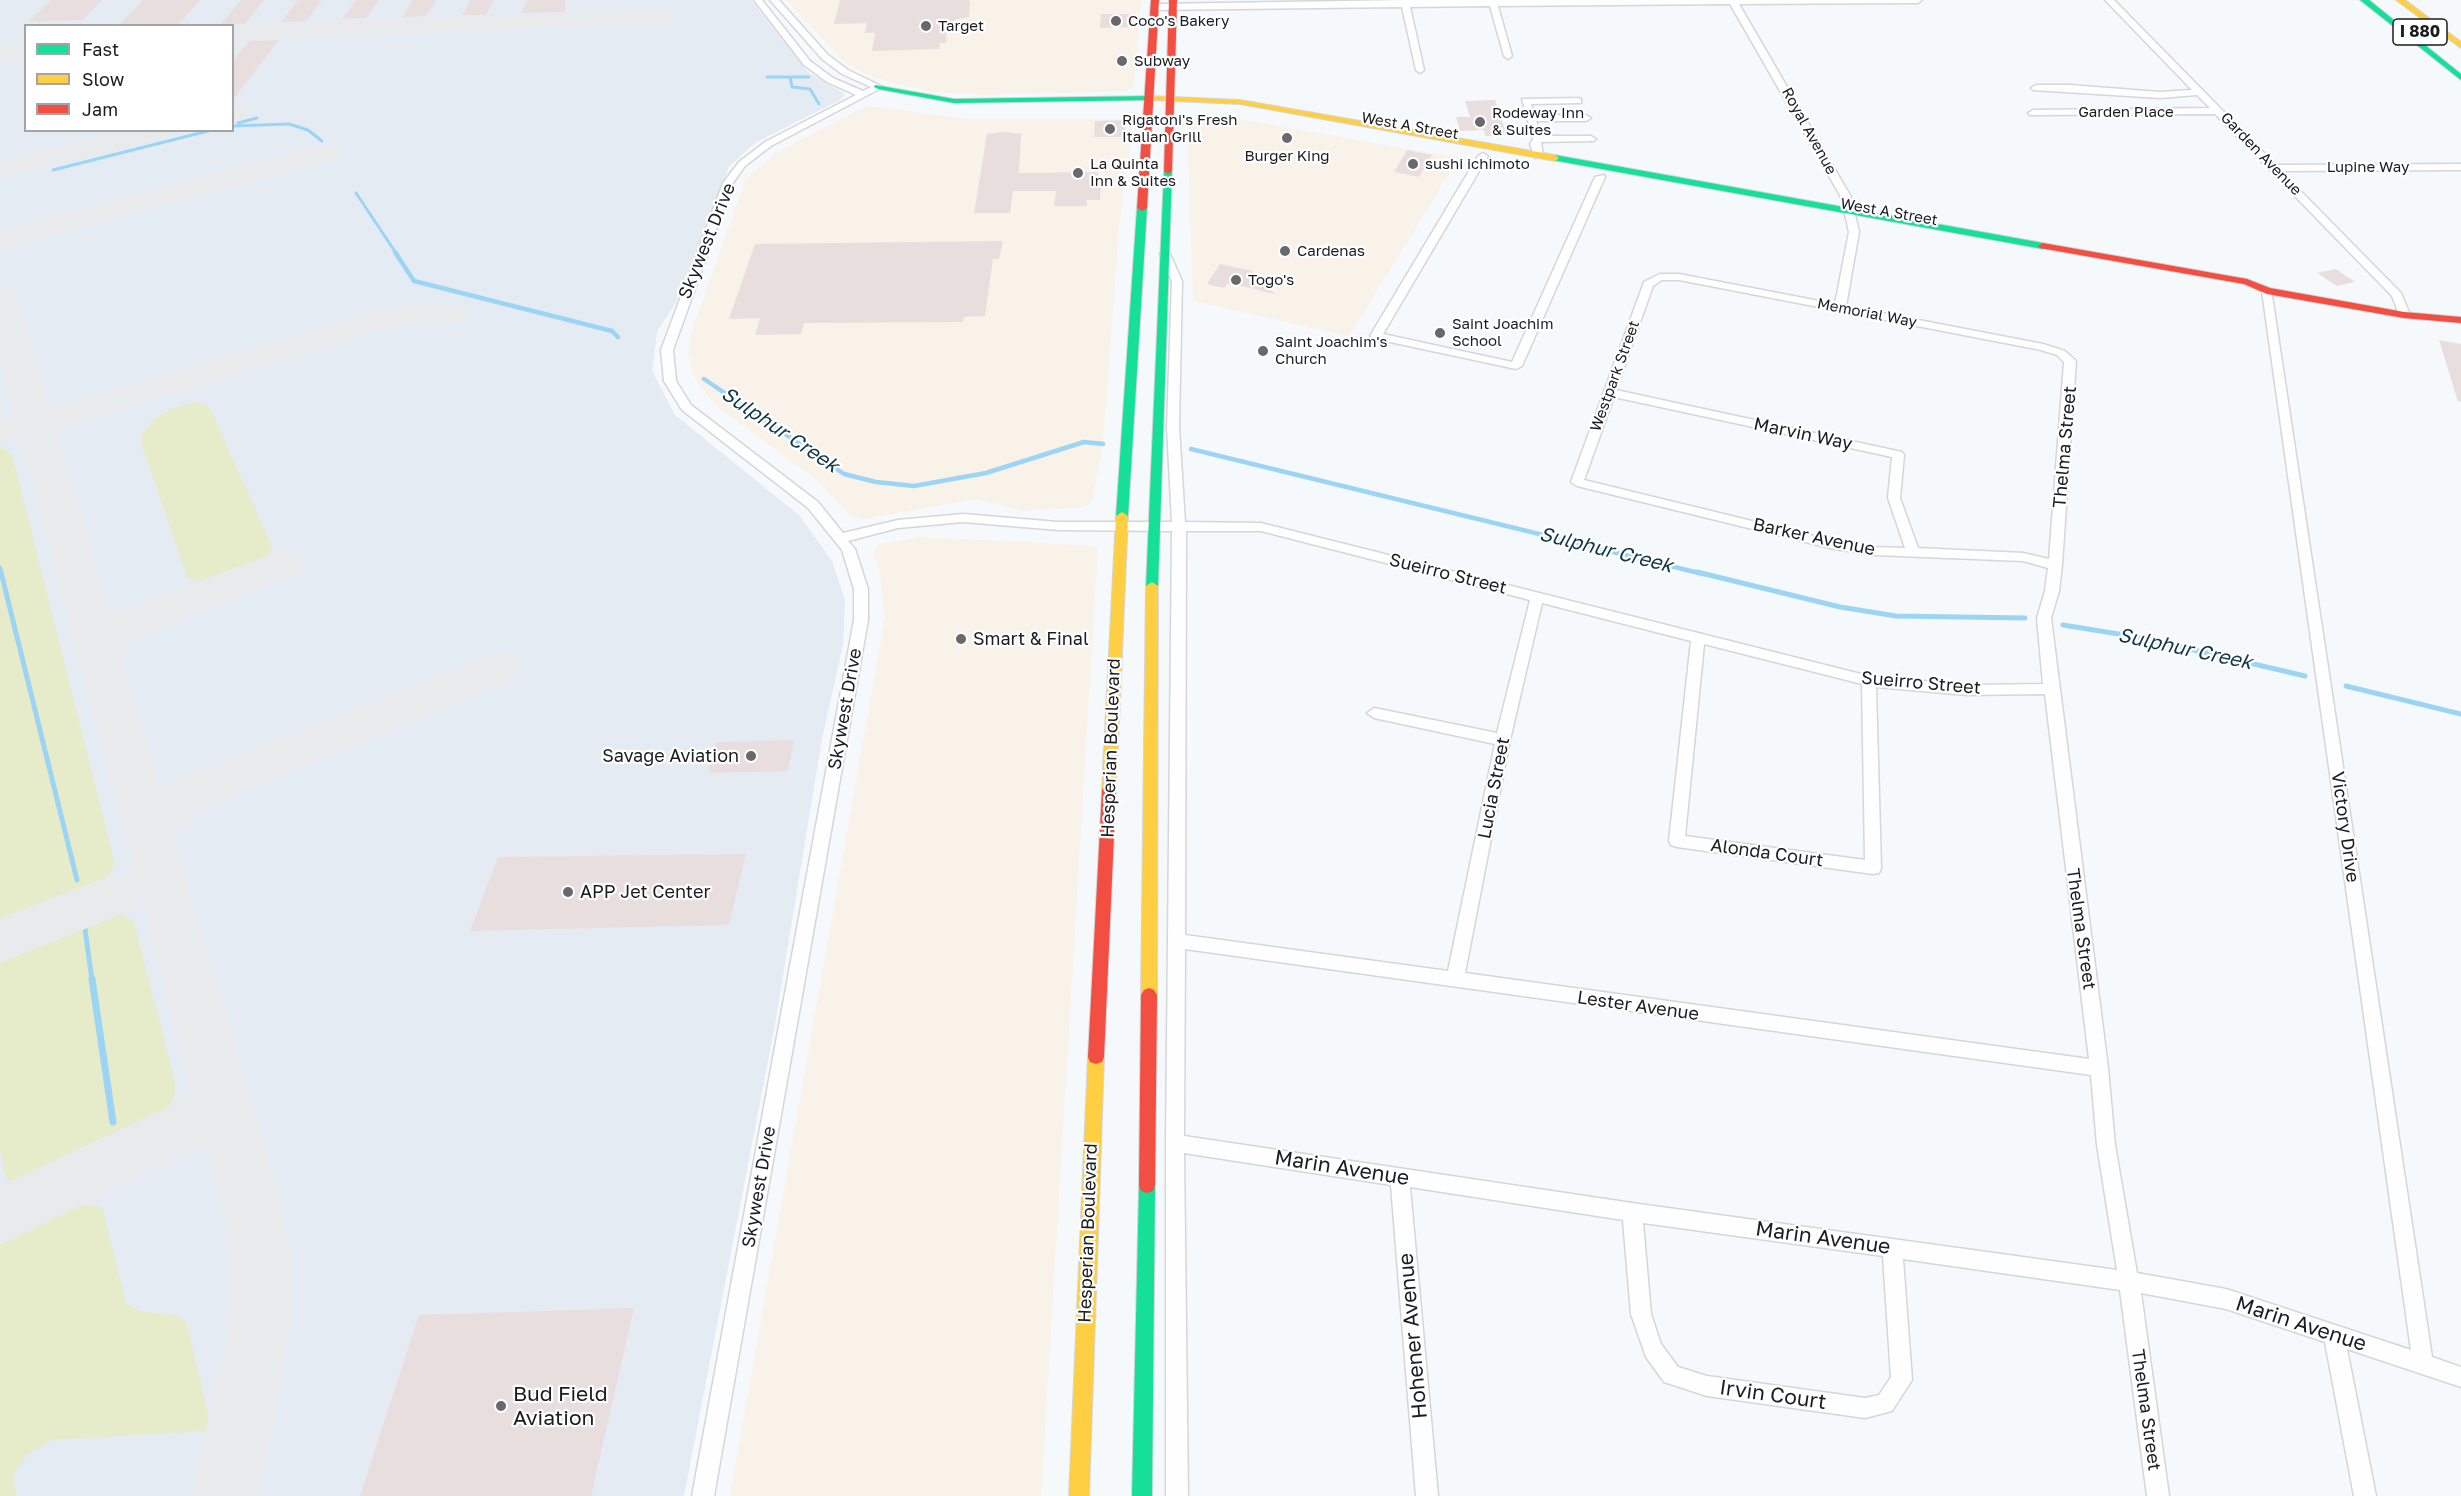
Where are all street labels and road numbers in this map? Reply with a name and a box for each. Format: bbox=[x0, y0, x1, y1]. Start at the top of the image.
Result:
road number: I 880 bbox=[2393, 19, 2447, 45]
street label: Royal Avenue bbox=[1778, 84, 1840, 178]
street label: Garden Place bbox=[2078, 103, 2174, 121]
street label: West A Street bbox=[1360, 109, 1460, 143]
street label: Garden Avenue bbox=[2217, 109, 2305, 199]
street label: Lupine Way bbox=[2327, 158, 2409, 176]
street label: Skywest Drive bbox=[674, 180, 740, 302]
street label: West A Street bbox=[1839, 195, 1939, 229]
street label: Memorial Way bbox=[1816, 295, 1918, 331]
street label: Westpark Street bbox=[1587, 318, 1643, 434]
street label: Thelma Street bbox=[2049, 385, 2081, 509]
street label: Marvin Way bbox=[1752, 413, 1854, 455]
street label: Barker Avenue bbox=[1751, 513, 1877, 561]
street label: Sueirro Street bbox=[1387, 549, 1509, 599]
street label: Skywest Drive bbox=[824, 647, 866, 771]
street label: Hesperian Boulevard bbox=[1097, 658, 1125, 838]
street label: Sueirro Street bbox=[1860, 667, 1982, 699]
street label: Lucia Street bbox=[1474, 735, 1514, 841]
street label: Victory Drive bbox=[2327, 770, 2363, 884]
street label: Alonda Court bbox=[1709, 834, 1825, 872]
street label: Thelma Street bbox=[2062, 867, 2100, 991]
street label: Lester Avenue bbox=[1576, 987, 1700, 1025]
street label: Skywest Drive bbox=[738, 1125, 780, 1249]
street label: Hesperian Boulevard bbox=[1074, 1143, 1102, 1323]
street label: Marin Avenue bbox=[1273, 1145, 1411, 1191]
street label: Marin Avenue bbox=[1754, 1216, 1892, 1260]
street label: Hohener Avenue bbox=[1393, 1252, 1433, 1420]
street label: Marin Avenue bbox=[2232, 1291, 2370, 1357]
street label: Thelma Street bbox=[2127, 1348, 2165, 1472]
street label: Irvin Court bbox=[1718, 1375, 1828, 1415]

